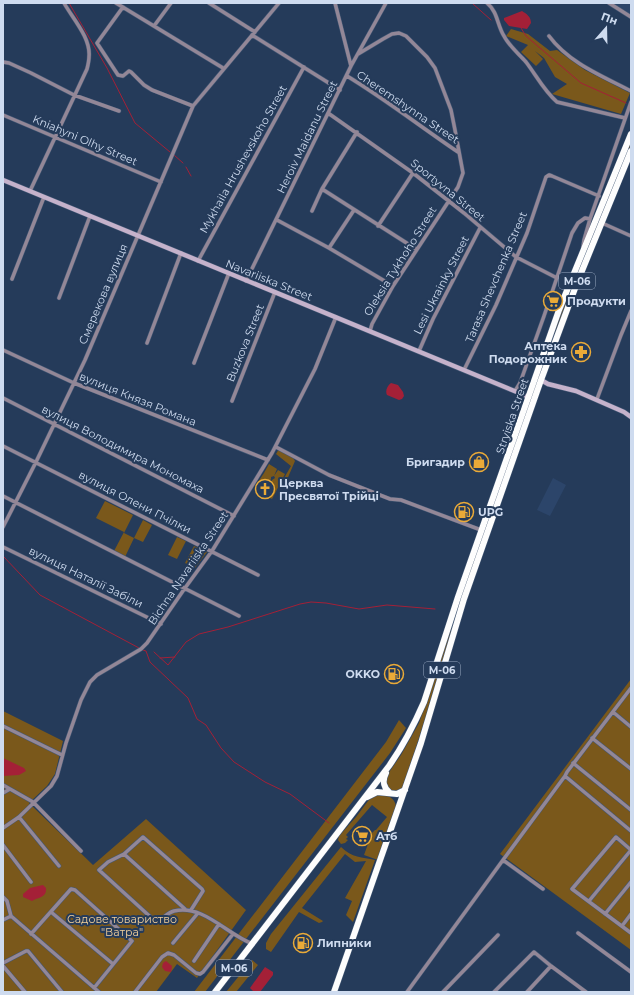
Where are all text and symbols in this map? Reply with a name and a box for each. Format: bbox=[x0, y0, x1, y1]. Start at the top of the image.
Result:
north arrow bbox=[586, 8, 626, 48]
text: Пн bbox=[599, 9, 620, 28]
street label: Cheremshynna Street bbox=[354, 67, 462, 147]
street label: Heroiv Maidanu Street bbox=[274, 78, 341, 196]
street label: Mykhaila Hrushevskoho Street bbox=[196, 82, 290, 236]
street label: Kniahyni Olhy Street bbox=[30, 112, 140, 169]
street label: Sportyvna Street bbox=[408, 156, 488, 225]
street label: Oleksia Tykhoho Street bbox=[361, 203, 440, 318]
street label: Tarasa Shevchenka Street bbox=[462, 209, 530, 345]
street label: Lesi Ukrainky Street bbox=[410, 233, 472, 337]
street label: Смерекова вулиця bbox=[75, 241, 131, 347]
street label: Navariiska Street bbox=[224, 256, 315, 304]
road number: М-06 bbox=[559, 273, 595, 289]
supermarket icon: Продукти bbox=[542, 290, 564, 312]
place label: Продукти bbox=[567, 294, 626, 308]
street label: Buzkova Street bbox=[223, 302, 267, 384]
place label: Аптека Подорожник bbox=[489, 339, 568, 366]
pharmacy icon: Аптека Подорожник bbox=[570, 341, 592, 363]
street label: вулиця Князя Романа bbox=[77, 369, 199, 429]
street label: Stryiska Street bbox=[493, 376, 532, 456]
street label: вулиця Володимира Мономаха bbox=[40, 402, 206, 496]
shop icon: Бригадир bbox=[468, 451, 490, 473]
place label: Бригадир bbox=[406, 455, 465, 469]
street label: вулиця Олени Пчілки bbox=[76, 467, 194, 537]
place label: Церква Пресвятої Трійці bbox=[279, 476, 379, 503]
church icon: Церква Пресвятої Трійці bbox=[254, 478, 276, 500]
fuel station icon: UPG bbox=[453, 501, 475, 523]
place label: UPG bbox=[478, 505, 503, 519]
street label: Bichna Navariiska Street bbox=[145, 508, 232, 627]
street label: вулиця Наталії Забіли bbox=[27, 543, 145, 611]
road number: М-06 bbox=[424, 662, 460, 678]
fuel station icon: OKKO bbox=[383, 663, 405, 685]
place label: OKKO bbox=[346, 667, 380, 681]
supermarket icon: Атб bbox=[351, 825, 373, 847]
place label: Атб bbox=[376, 829, 398, 843]
park label: Садове товариство "Ватра" bbox=[67, 912, 177, 939]
fuel station icon: Липники bbox=[292, 932, 314, 954]
place label: Липники bbox=[317, 936, 371, 950]
road number: М-06 bbox=[216, 960, 252, 976]

